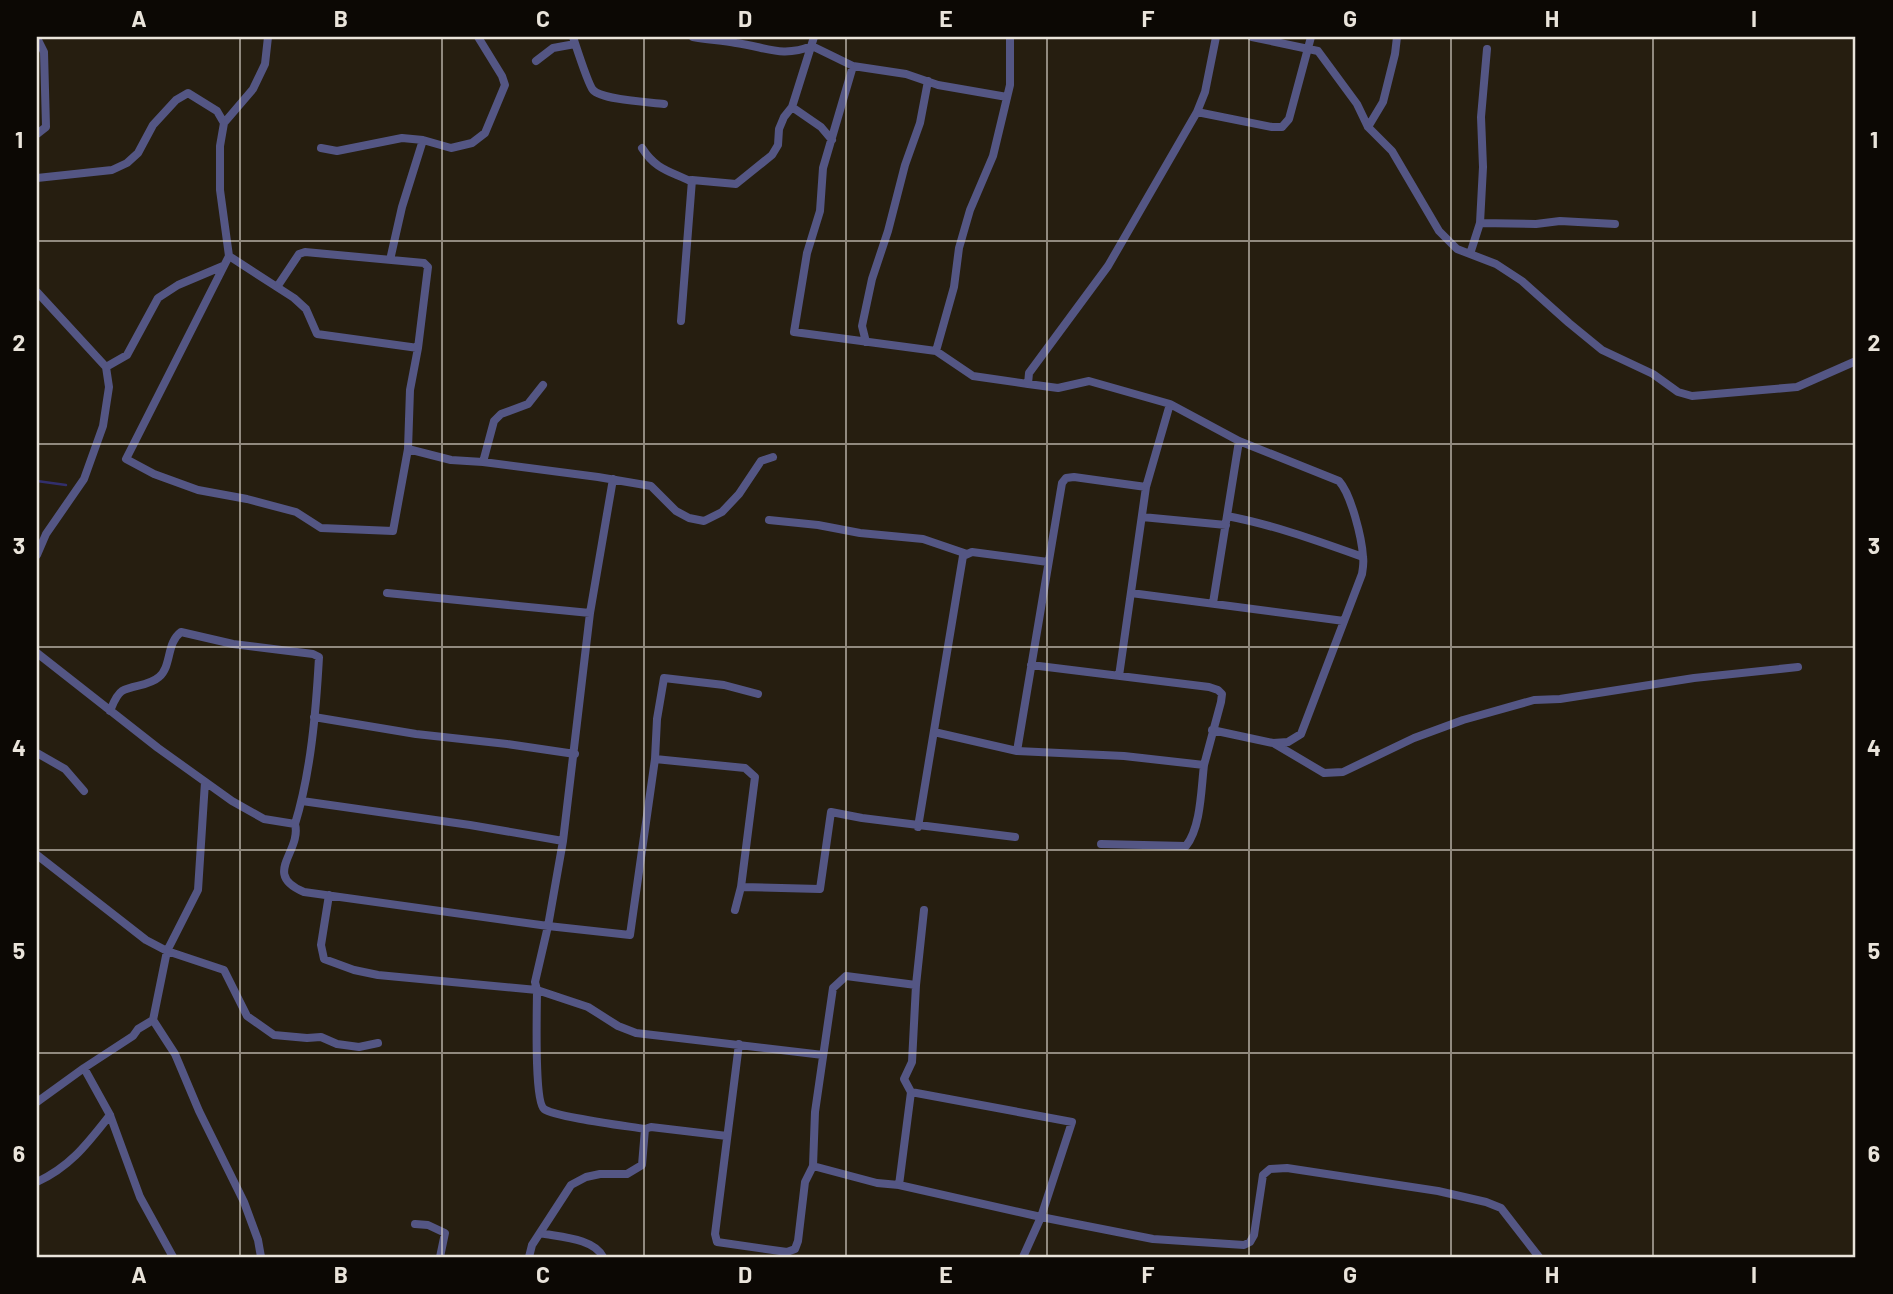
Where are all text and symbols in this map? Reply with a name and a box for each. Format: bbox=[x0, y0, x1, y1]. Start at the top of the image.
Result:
text: A bbox=[131, 4, 147, 32]
text: B bbox=[334, 4, 348, 32]
text: C bbox=[536, 4, 550, 32]
text: D bbox=[738, 4, 752, 32]
text: E bbox=[939, 4, 953, 32]
text: F bbox=[1142, 4, 1155, 32]
text: G bbox=[1343, 4, 1357, 32]
text: H bbox=[1545, 4, 1559, 32]
text: I bbox=[1751, 4, 1757, 32]
text: 1 bbox=[15, 125, 23, 153]
text: 1 bbox=[1870, 125, 1878, 153]
text: 2 bbox=[13, 328, 25, 356]
text: 2 bbox=[1868, 328, 1880, 356]
text: 3 bbox=[13, 531, 25, 559]
text: 3 bbox=[1868, 531, 1880, 559]
text: 4 bbox=[12, 733, 26, 761]
text: 4 bbox=[1867, 733, 1881, 761]
text: 5 bbox=[13, 936, 25, 964]
text: 5 bbox=[1868, 936, 1880, 964]
text: 6 bbox=[13, 1139, 25, 1167]
text: 6 bbox=[1868, 1139, 1880, 1167]
text: A bbox=[131, 1260, 147, 1288]
text: B bbox=[334, 1260, 348, 1288]
text: C bbox=[536, 1260, 550, 1288]
text: D bbox=[738, 1260, 752, 1288]
text: E bbox=[939, 1260, 953, 1288]
text: F bbox=[1142, 1260, 1155, 1288]
text: G bbox=[1343, 1260, 1357, 1288]
text: H bbox=[1545, 1260, 1559, 1288]
text: I bbox=[1751, 1260, 1757, 1288]

